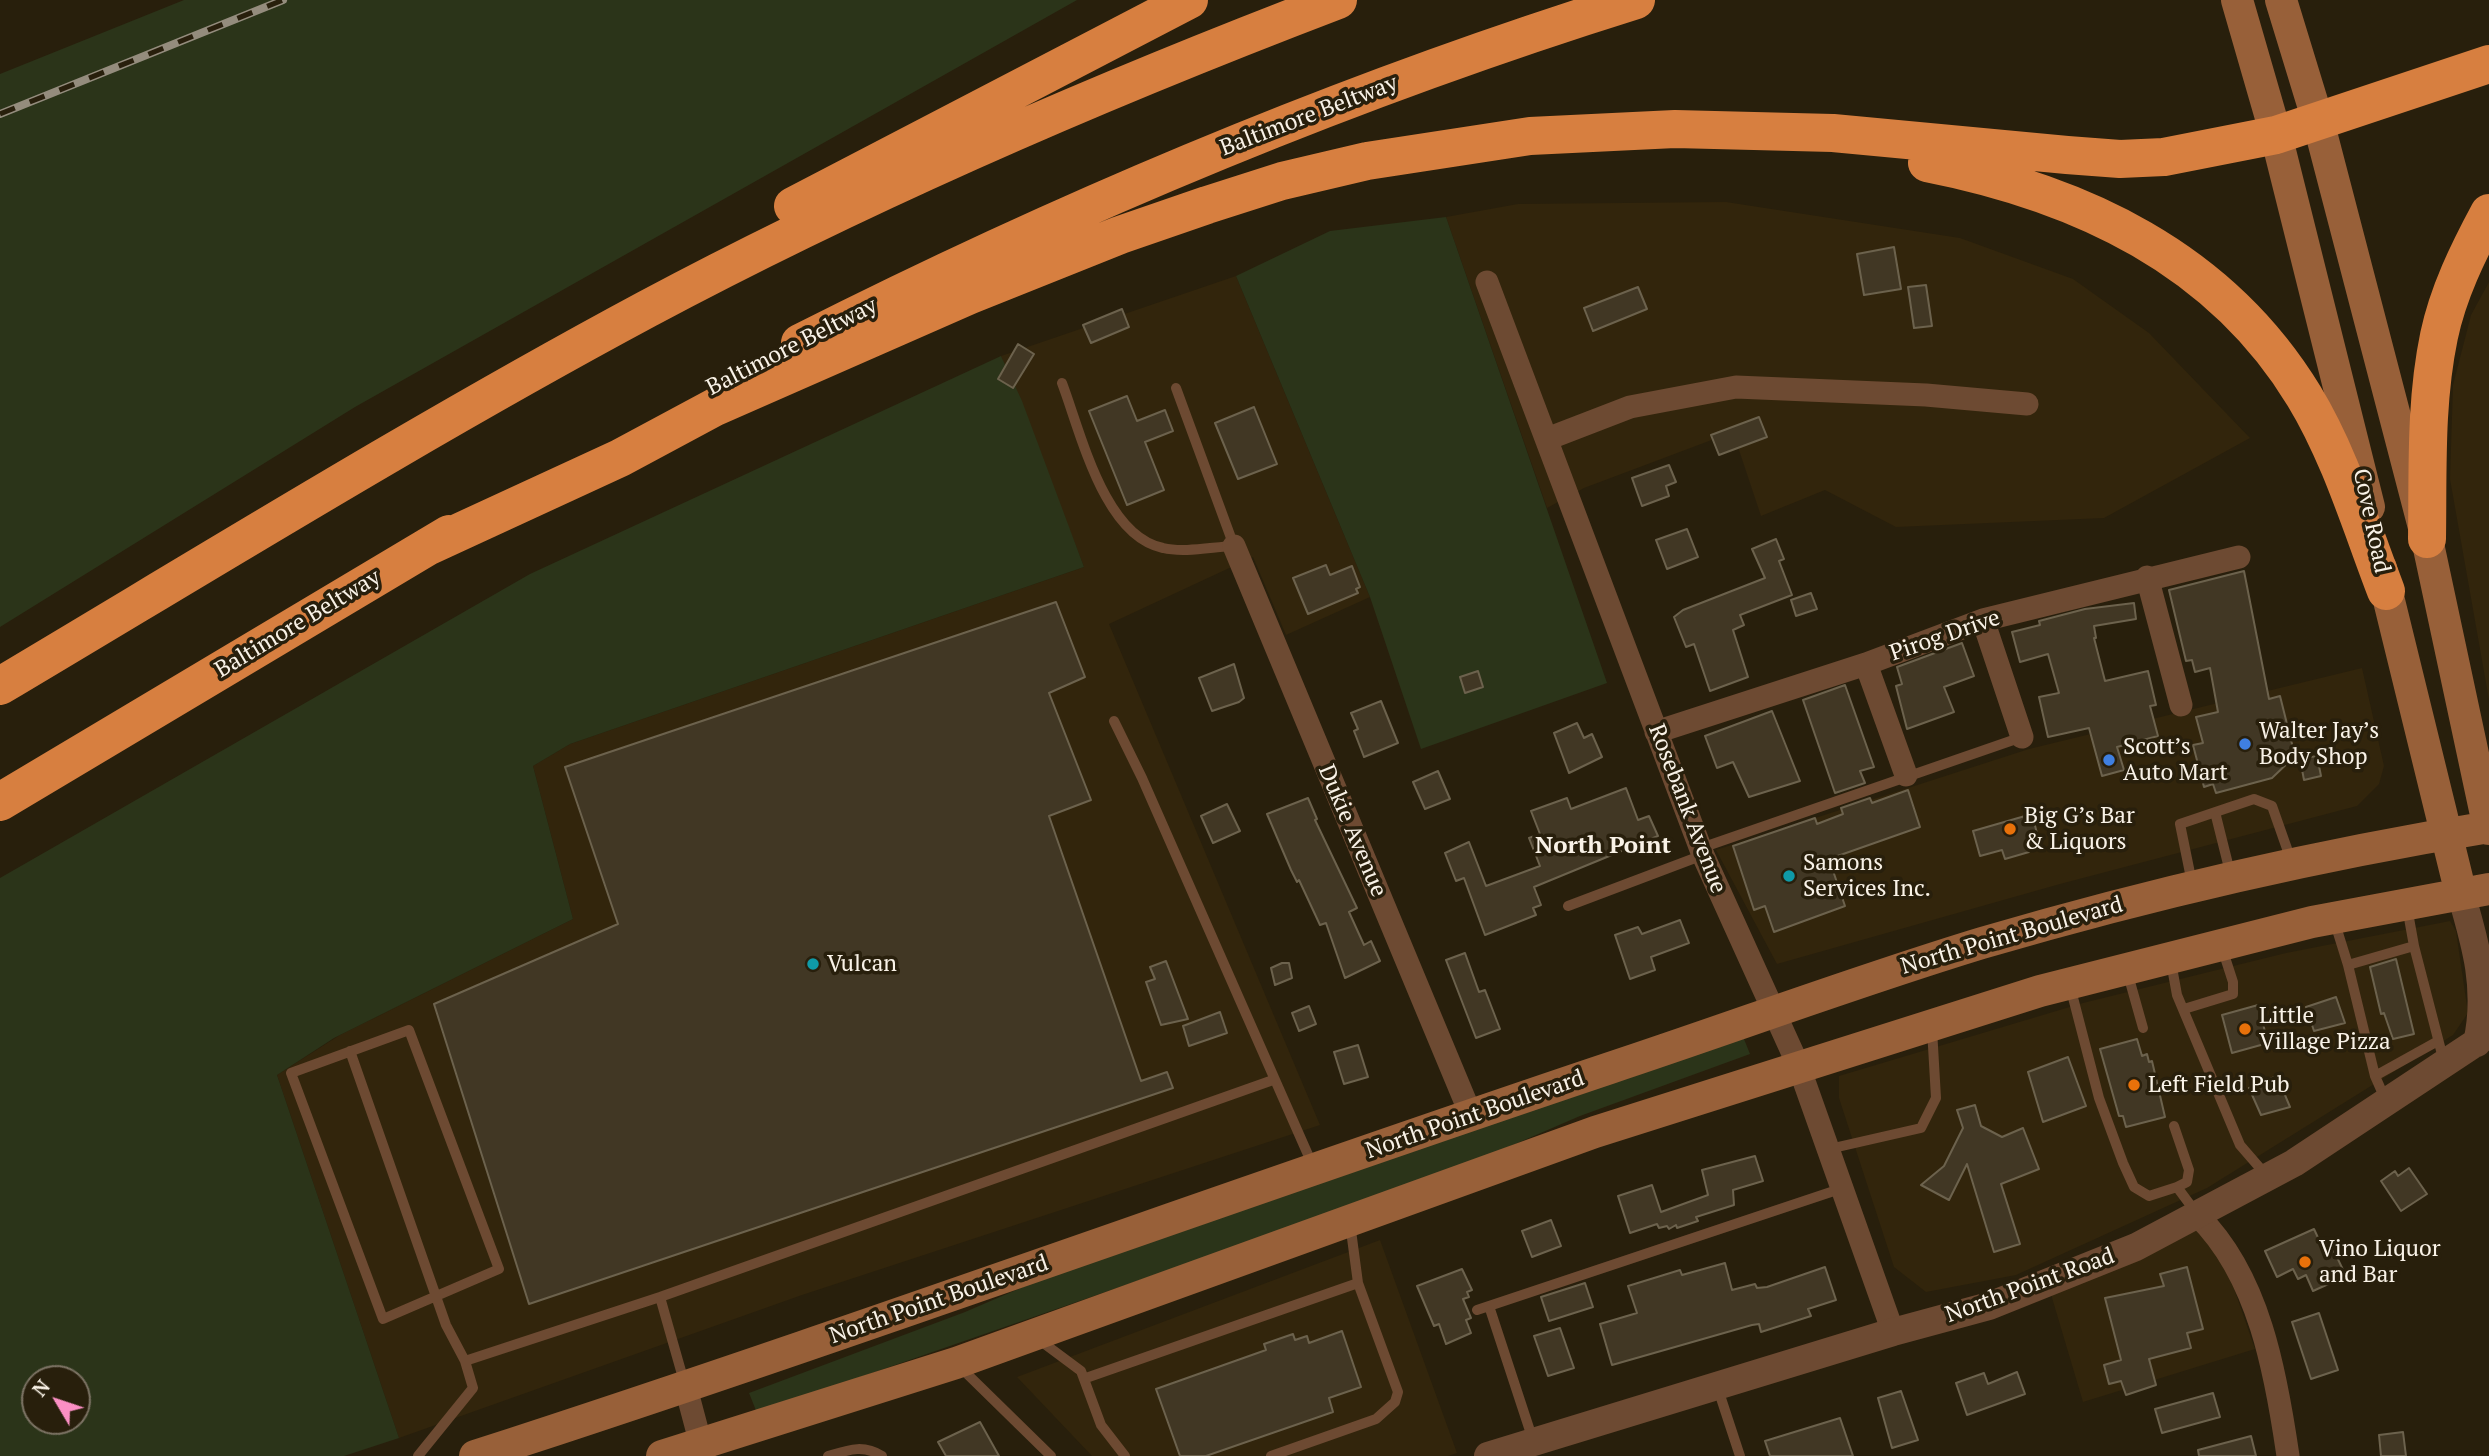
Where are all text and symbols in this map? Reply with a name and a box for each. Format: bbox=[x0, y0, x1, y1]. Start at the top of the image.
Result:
street label: Baltimore Beltway bbox=[1216, 69, 1402, 163]
street label: Baltimore Beltway bbox=[702, 292, 882, 402]
street label: Cove Road bbox=[2346, 466, 2396, 576]
street label: Baltimore Beltway bbox=[210, 564, 386, 684]
street label: Pirog Drive bbox=[1886, 604, 2004, 668]
place label: Walter Jay’s Body Shop bbox=[2259, 717, 2379, 771]
street label: Rosebank Avenue bbox=[1642, 720, 1732, 898]
place label: Scott’s Auto Mart bbox=[2123, 733, 2228, 787]
marker: Walter Jay’s Body Shop bbox=[2237, 736, 2253, 752]
marker: Scott’s Auto Mart bbox=[2101, 752, 2117, 768]
street label: Dukie Avenue bbox=[1312, 761, 1392, 901]
place label: Big G’s Bar & Liquors bbox=[2024, 802, 2135, 856]
marker: Big G’s Bar & Liquors bbox=[2002, 821, 2018, 837]
district label: North Point bbox=[1535, 832, 1671, 860]
place label: Samons Services Inc. bbox=[1803, 849, 1931, 903]
marker: Samons Services Inc. bbox=[1781, 868, 1797, 884]
street label: North Point Boulevard bbox=[1898, 891, 2126, 981]
place label: Vulcan bbox=[827, 950, 897, 978]
marker: Vulcan bbox=[805, 956, 821, 972]
place label: Little Village Pizza bbox=[2259, 1002, 2391, 1056]
marker: Little Village Pizza bbox=[2237, 1021, 2253, 1037]
street label: North Point Boulevard bbox=[1362, 1065, 1588, 1165]
place label: Left Field Pub bbox=[2148, 1071, 2290, 1099]
marker: Left Field Pub bbox=[2126, 1077, 2142, 1093]
place label: Vino Liquor and Bar bbox=[2319, 1235, 2441, 1289]
street label: North Point Road bbox=[1942, 1243, 2118, 1329]
street label: North Point Boulevard bbox=[826, 1250, 1052, 1350]
marker: Vino Liquor and Bar bbox=[2297, 1254, 2313, 1270]
north arrow bbox=[21, 1365, 91, 1435]
text: N bbox=[27, 1374, 55, 1401]

